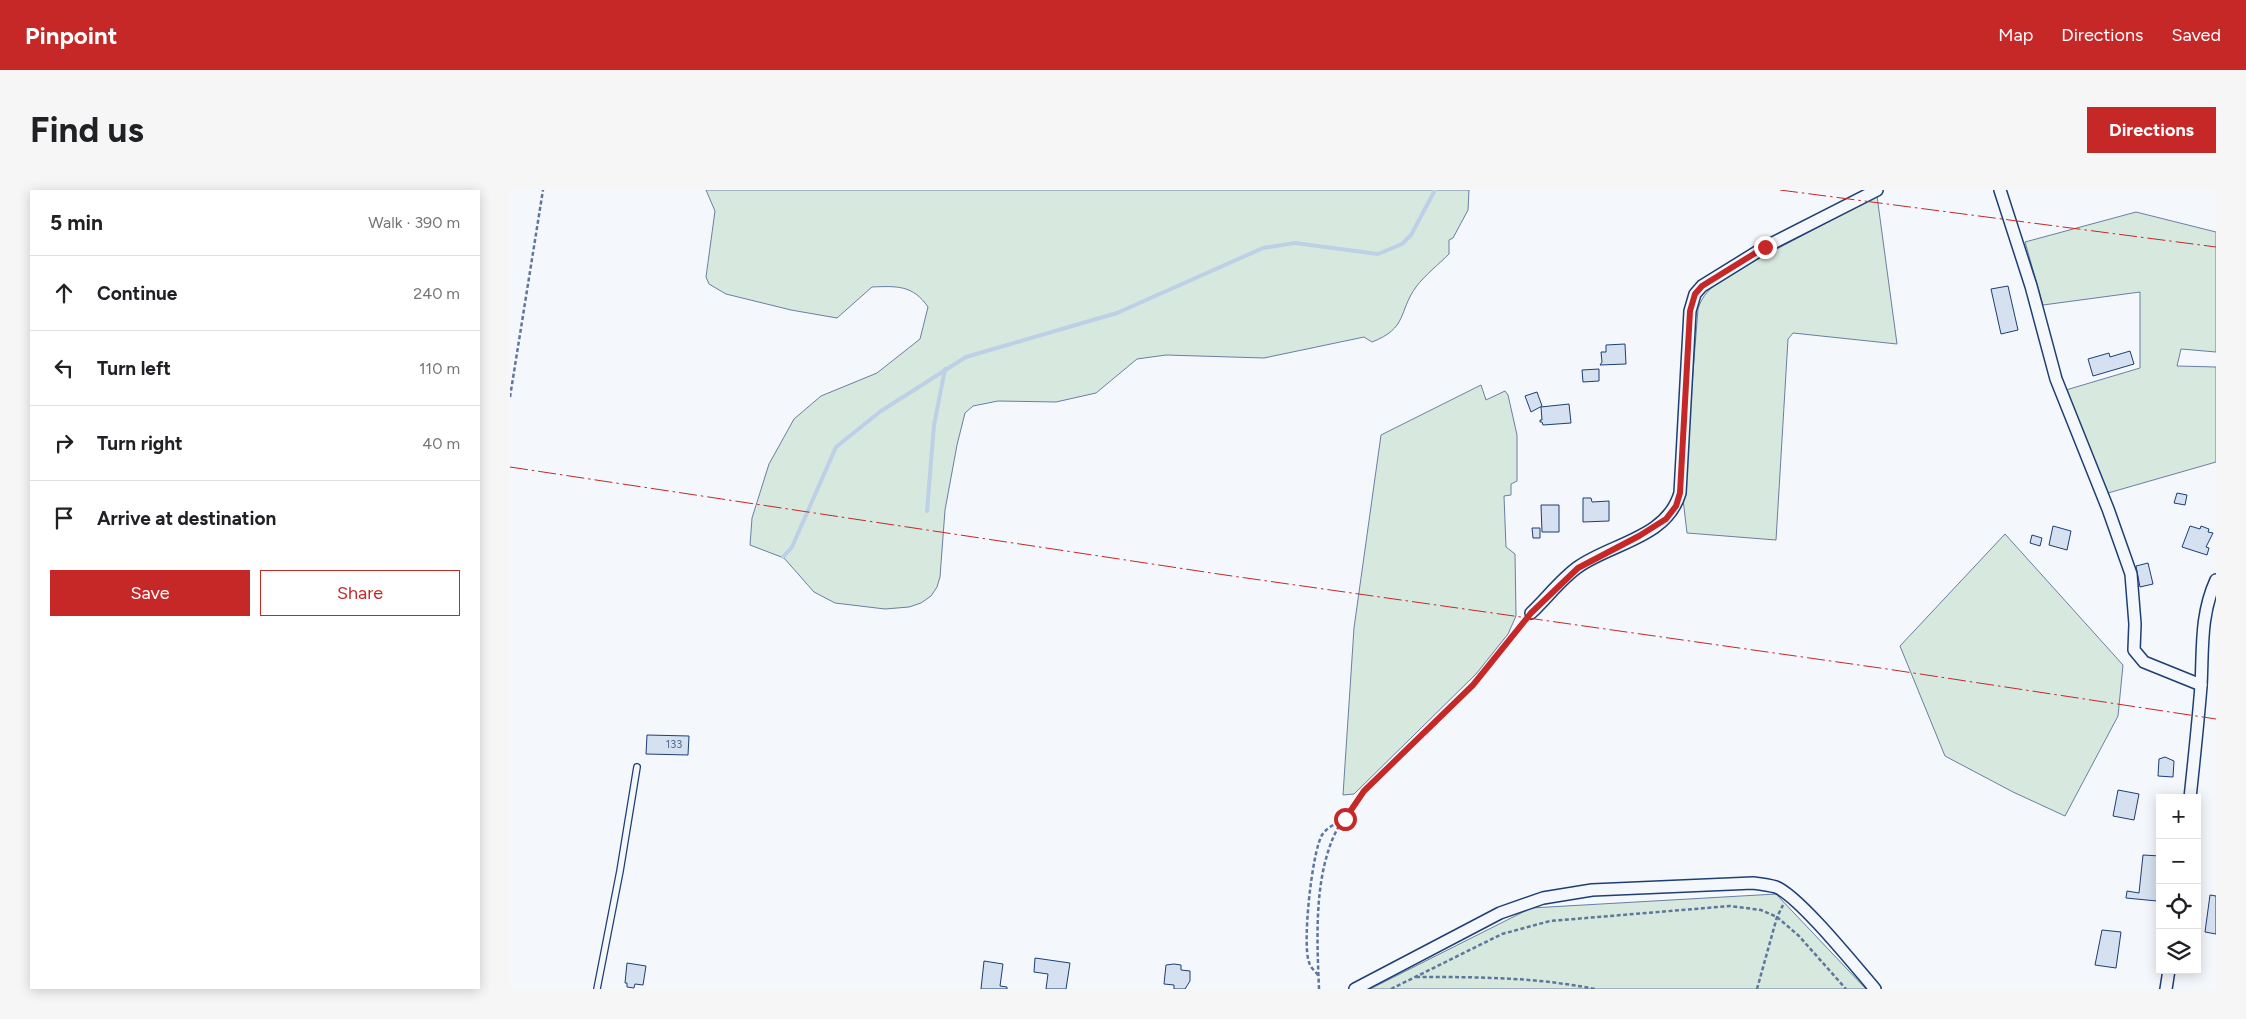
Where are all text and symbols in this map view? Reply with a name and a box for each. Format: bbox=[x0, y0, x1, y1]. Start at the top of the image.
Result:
text: Pinpoint bbox=[25, 21, 117, 50]
text: Map bbox=[1998, 24, 2033, 46]
text: Directions bbox=[2061, 24, 2143, 46]
text: Saved bbox=[2171, 24, 2221, 46]
button: Directions bbox=[2087, 107, 2216, 153]
text: Find us bbox=[30, 109, 144, 151]
text: 5 min bbox=[50, 210, 103, 235]
text: Walk · 390 m bbox=[368, 213, 460, 232]
route end bbox=[1754, 236, 1777, 259]
icon: ahead bbox=[50, 279, 78, 307]
text: Continue bbox=[97, 282, 177, 305]
text: 240 m bbox=[413, 284, 460, 303]
icon: left bbox=[50, 354, 78, 382]
text: Turn left bbox=[97, 357, 171, 380]
text: 110 m bbox=[419, 359, 460, 378]
icon: right bbox=[50, 429, 78, 457]
text: Turn right bbox=[97, 432, 183, 455]
text: 40 m bbox=[422, 434, 460, 453]
icon: arrive bbox=[50, 504, 78, 532]
text: Arrive at destination bbox=[97, 507, 276, 530]
button: Save bbox=[50, 570, 250, 616]
button: Share bbox=[260, 570, 460, 616]
house number: 133 bbox=[666, 738, 682, 751]
map controls bbox=[2156, 794, 2201, 974]
button: + bbox=[2156, 794, 2201, 839]
route start bbox=[1334, 808, 1357, 831]
button: − bbox=[2156, 839, 2201, 884]
button: locate bbox=[2156, 884, 2201, 929]
button: layers bbox=[2156, 929, 2201, 974]

